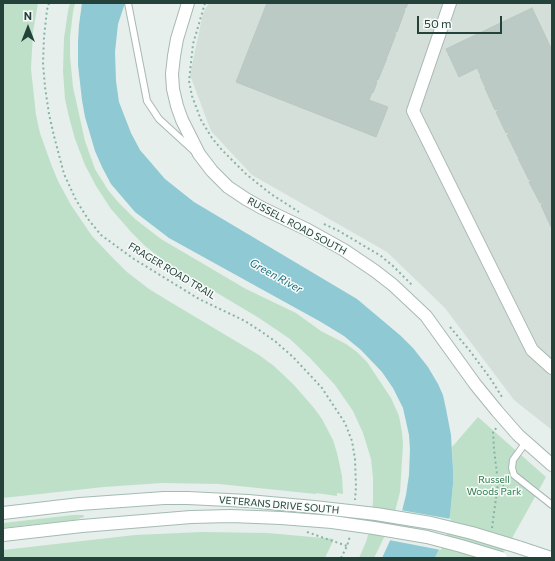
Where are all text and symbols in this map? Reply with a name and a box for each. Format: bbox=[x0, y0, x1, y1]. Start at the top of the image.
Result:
north arrow bbox=[8, 8, 48, 48]
scale bar bbox=[419, 8, 504, 34]
text: N bbox=[24, 9, 32, 22]
text: 50 m bbox=[424, 16, 452, 30]
street label: RUSSELL ROAD SOUTH bbox=[245, 195, 349, 257]
street label: FRAGER ROAD TRAIL bbox=[126, 240, 218, 302]
water label: Green River bbox=[247, 256, 305, 296]
park label: Russell Woods Park bbox=[467, 474, 521, 498]
street label: VETERANS DRIVE SOUTH bbox=[218, 494, 340, 516]

